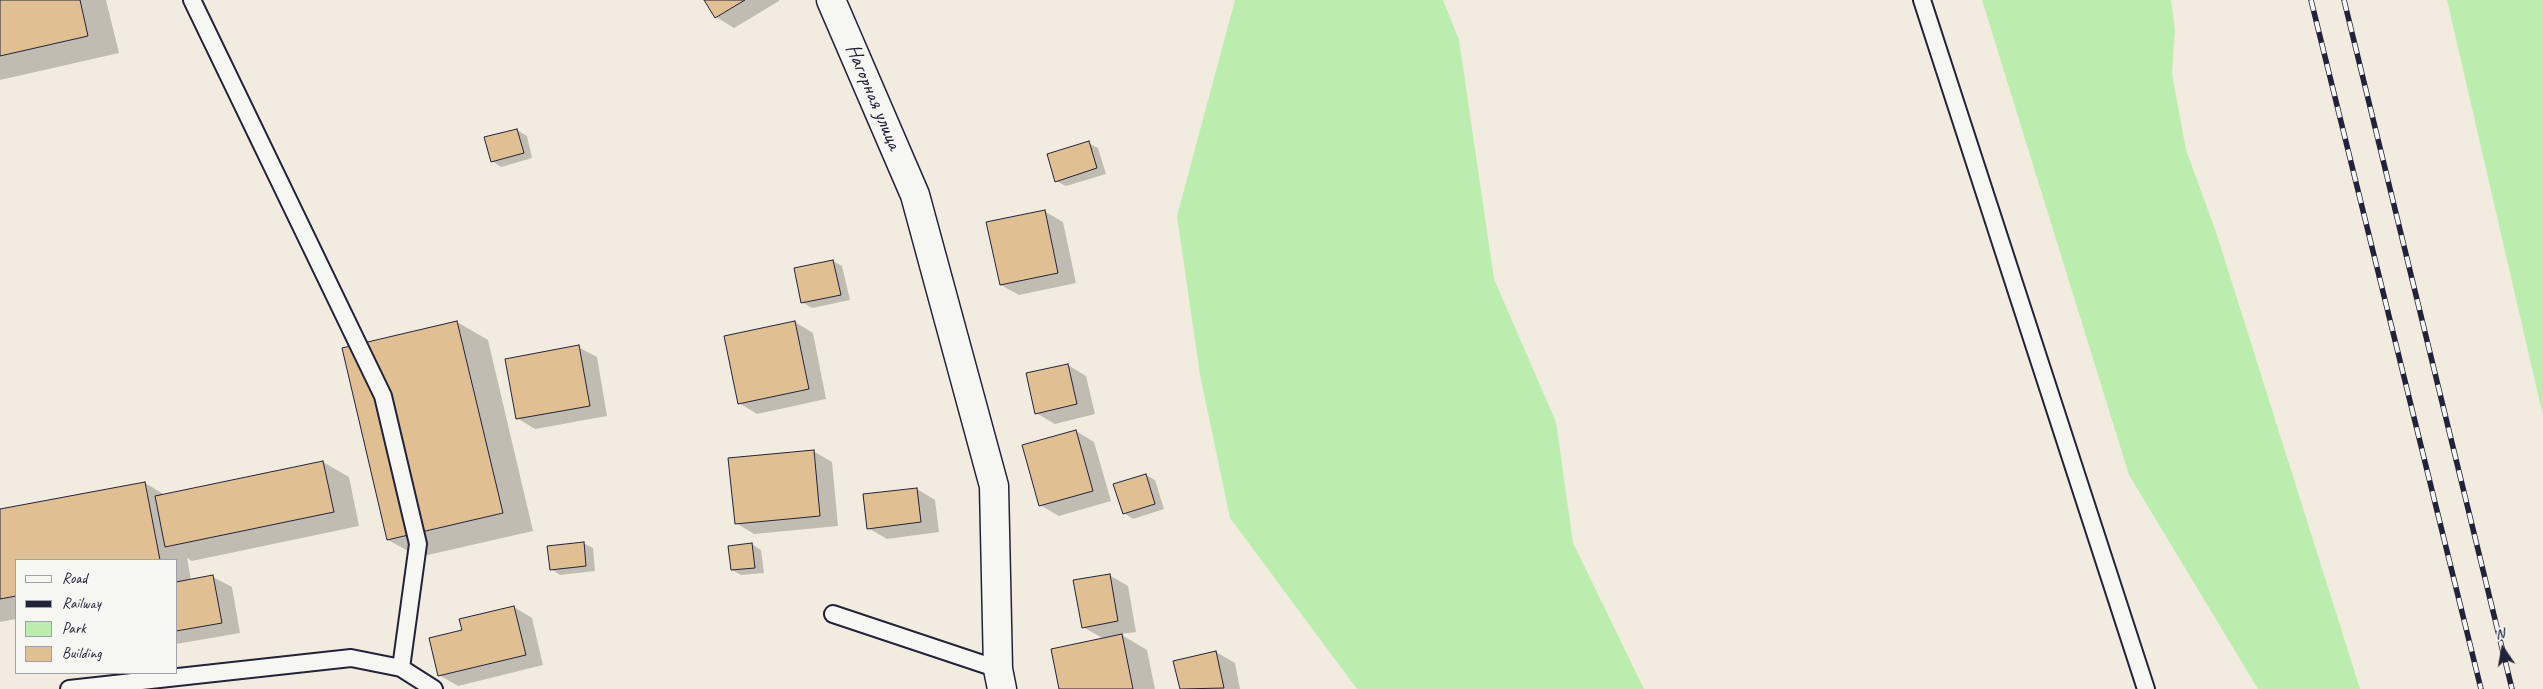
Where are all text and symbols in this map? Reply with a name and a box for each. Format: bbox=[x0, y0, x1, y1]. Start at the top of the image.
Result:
street label: Нагорная улица bbox=[839, 40, 907, 154]
legend bbox=[15, 559, 178, 674]
text: Road bbox=[62, 569, 87, 588]
text: Railway bbox=[62, 594, 101, 613]
text: Park bbox=[62, 619, 86, 638]
north arrow bbox=[2478, 624, 2528, 674]
text: N bbox=[2494, 625, 2506, 643]
text: Building bbox=[62, 644, 101, 663]

